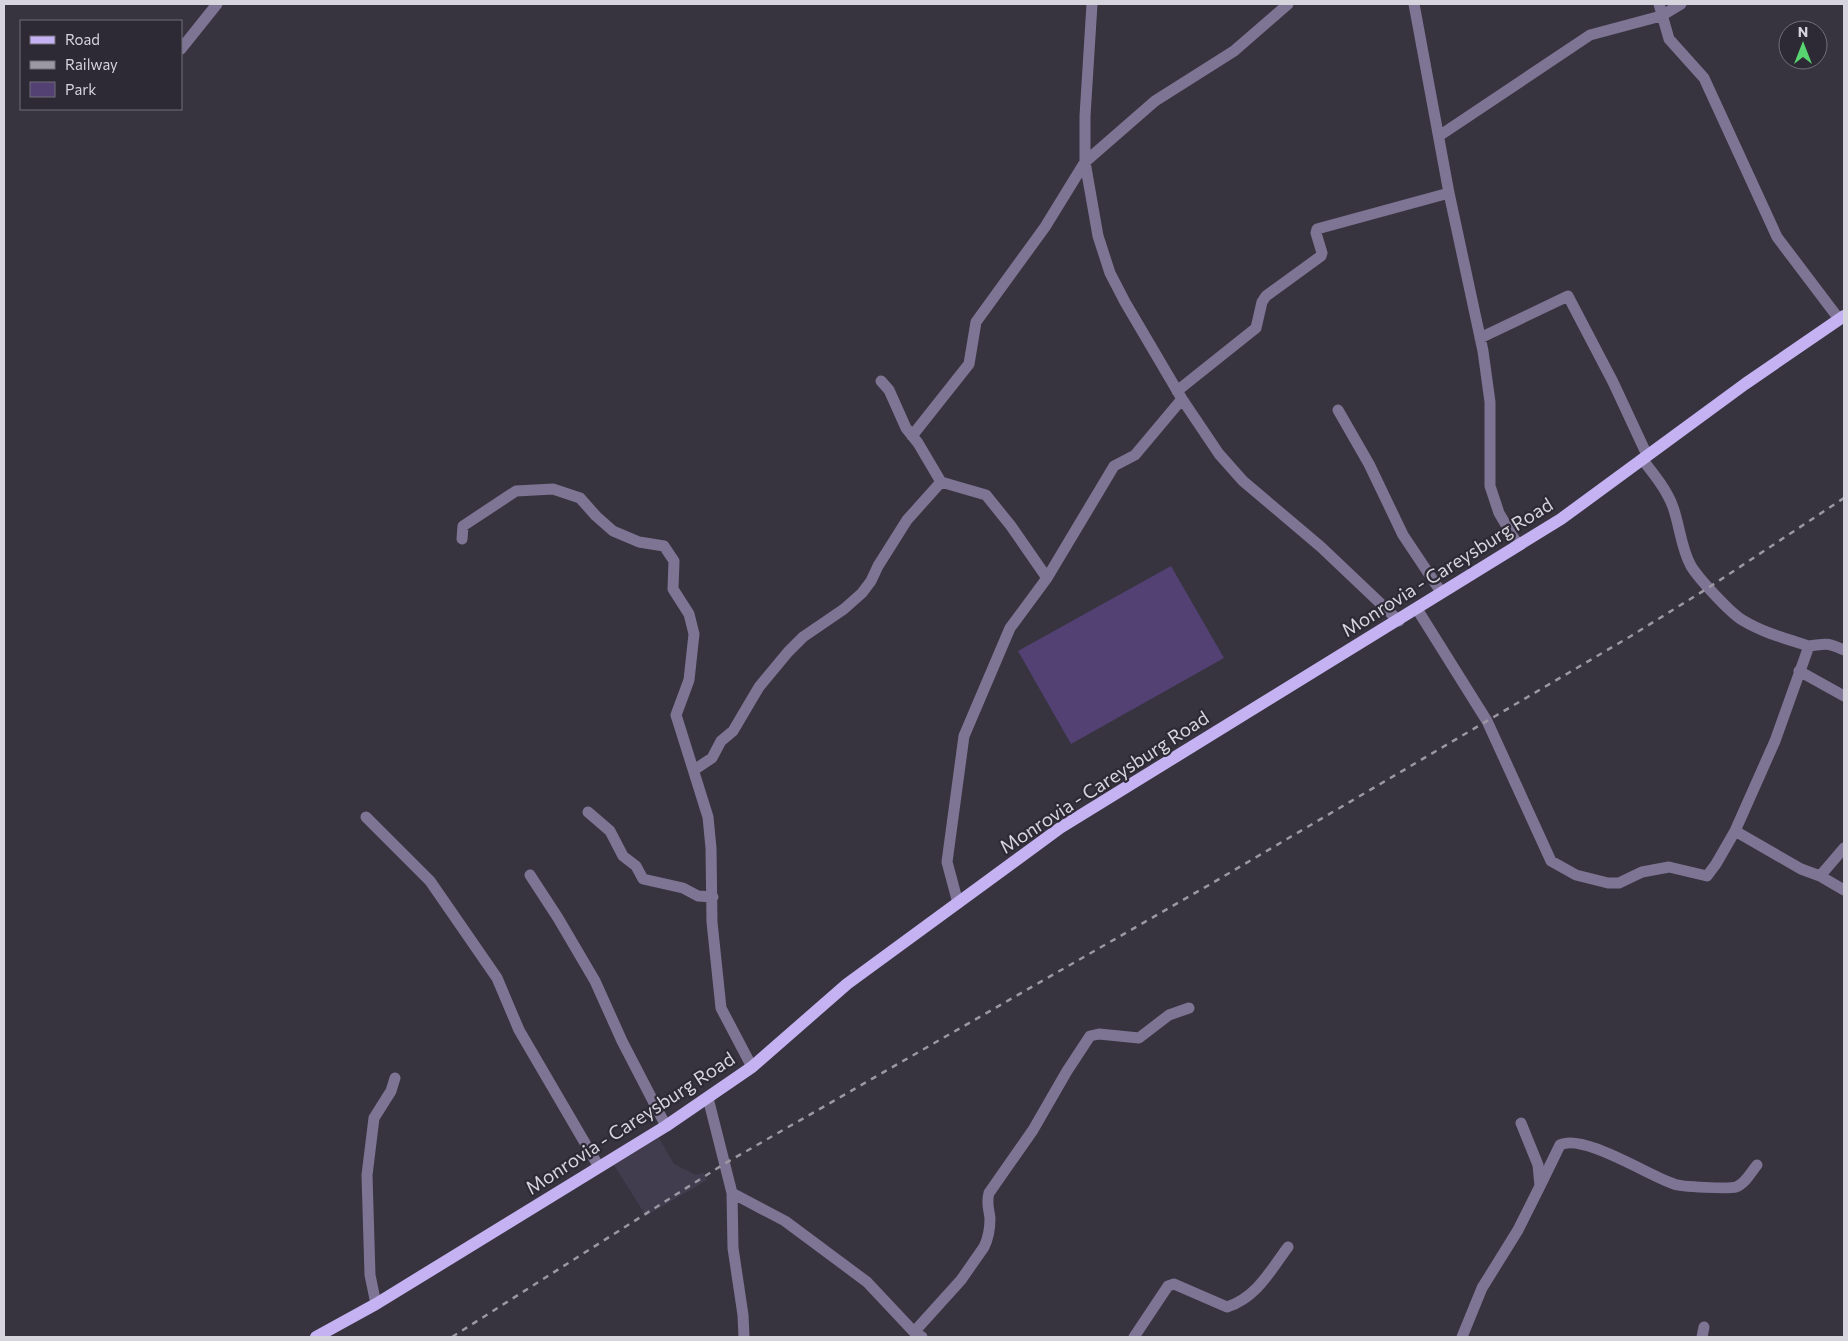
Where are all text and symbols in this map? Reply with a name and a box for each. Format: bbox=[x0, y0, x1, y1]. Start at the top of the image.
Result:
legend bbox=[20, 20, 182, 110]
north arrow bbox=[1778, 20, 1828, 70]
text: N bbox=[1798, 23, 1808, 40]
text: Road bbox=[65, 30, 100, 48]
text: Railway bbox=[65, 55, 118, 73]
text: Park bbox=[65, 80, 96, 98]
street label: Monrovia - Careysburg Road bbox=[1337, 492, 1557, 641]
street label: Monrovia - Careysburg Road bbox=[995, 705, 1213, 858]
street label: Monrovia - Careysburg Road bbox=[521, 1046, 739, 1199]

